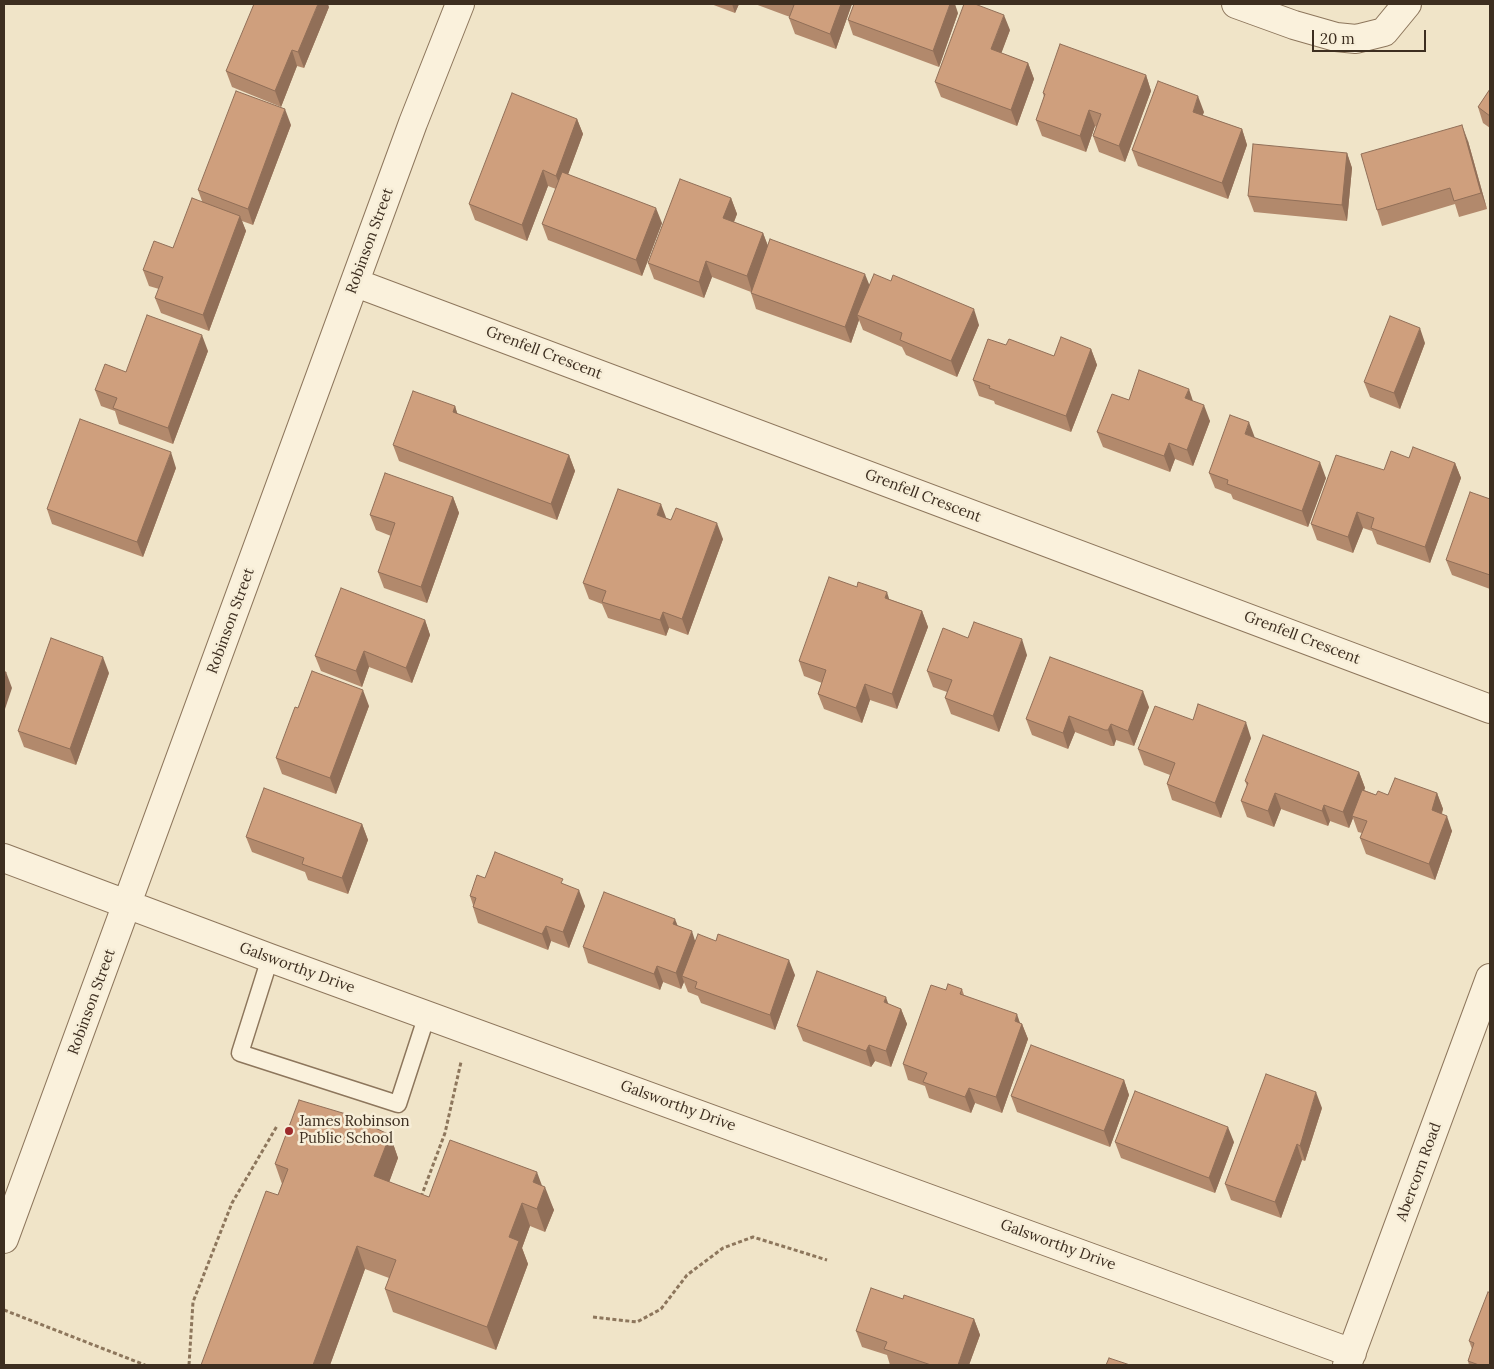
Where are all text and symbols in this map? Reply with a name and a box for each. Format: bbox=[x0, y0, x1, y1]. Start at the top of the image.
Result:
scale bar bbox=[1314, 20, 1428, 52]
text: 20 m bbox=[1320, 29, 1355, 48]
street label: Robinson Street bbox=[342, 186, 398, 296]
street label: Grenfell Crescent bbox=[483, 323, 605, 383]
street label: Grenfell Crescent bbox=[862, 466, 984, 526]
street label: Robinson Street bbox=[203, 566, 259, 676]
street label: Grenfell Crescent bbox=[1241, 608, 1363, 668]
street label: Galsworthy Drive bbox=[237, 939, 357, 997]
street label: Robinson Street bbox=[64, 947, 120, 1057]
street label: Galsworthy Drive bbox=[618, 1077, 738, 1135]
place label: James Robinson Public School bbox=[299, 1113, 410, 1148]
street label: Abercorn Road bbox=[1393, 1120, 1445, 1224]
marker: James Robinson Public School bbox=[283, 1125, 295, 1137]
street label: Galsworthy Drive bbox=[998, 1216, 1118, 1274]

